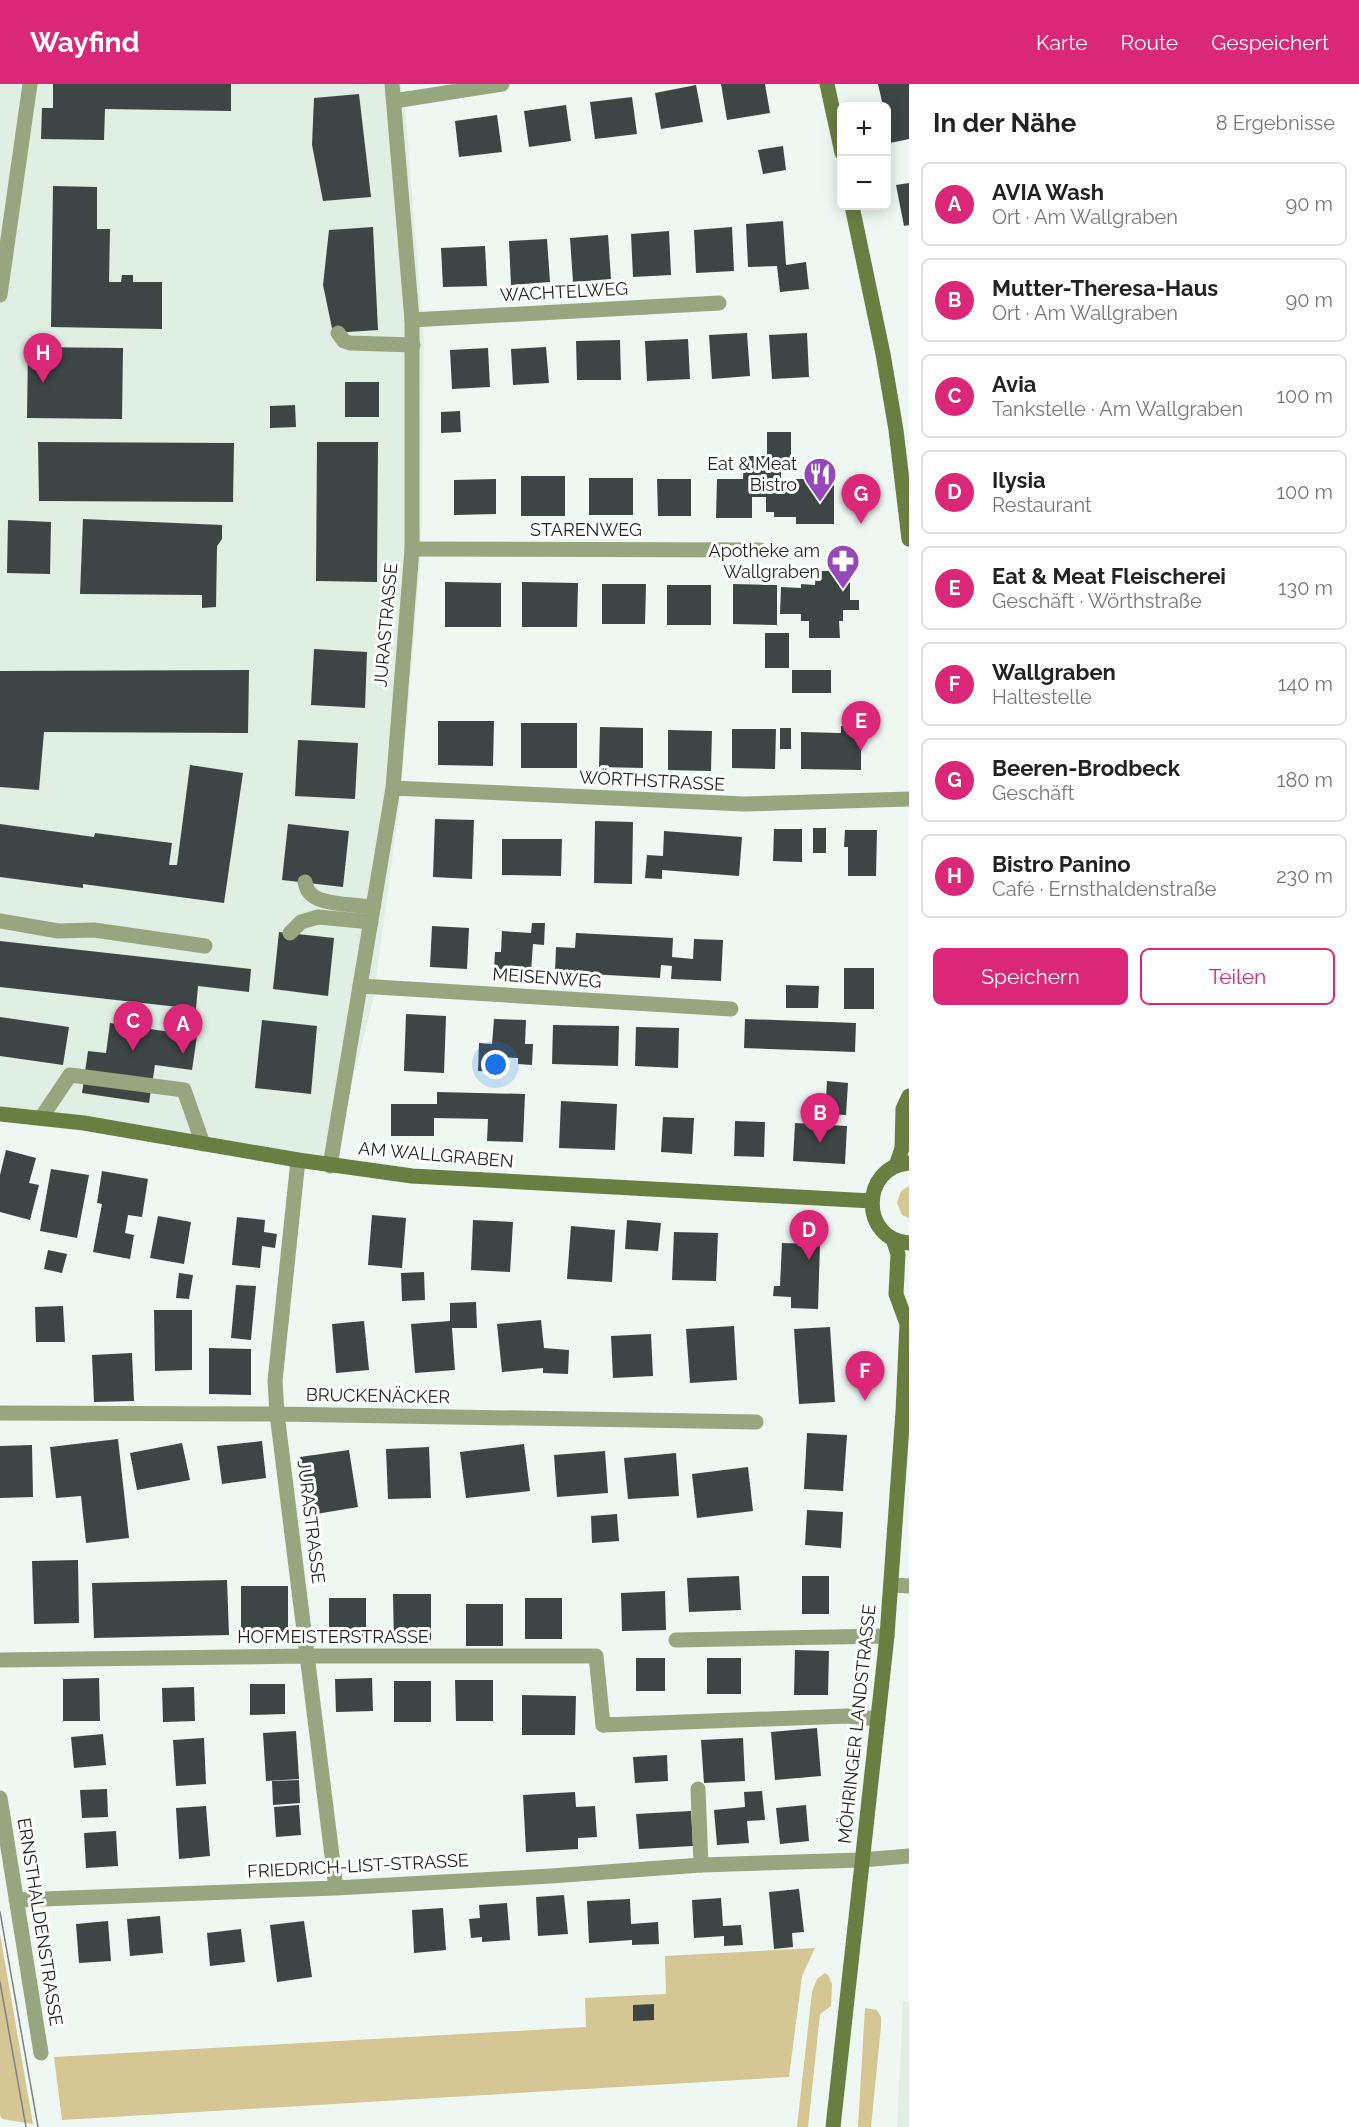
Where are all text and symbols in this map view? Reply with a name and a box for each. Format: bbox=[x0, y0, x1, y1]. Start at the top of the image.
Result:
text: Wayfind bbox=[30, 26, 140, 59]
text: Karte bbox=[1036, 30, 1088, 55]
text: Route bbox=[1121, 30, 1178, 55]
text: Gespeichert bbox=[1211, 30, 1329, 55]
map controls bbox=[837, 102, 891, 210]
button: + bbox=[837, 102, 891, 156]
text: In der Nähe bbox=[933, 108, 1076, 138]
text: 8 Ergebnisse bbox=[1216, 111, 1335, 135]
button: − bbox=[837, 156, 891, 210]
text: AVIA Wash bbox=[992, 179, 1104, 205]
text: A bbox=[948, 192, 961, 216]
text: 90 m bbox=[1286, 192, 1333, 216]
text: Ort · Am Wallgraben bbox=[992, 205, 1178, 229]
text: Mutter-Theresa-Haus bbox=[992, 275, 1218, 301]
street label: WACHTELWEG bbox=[499, 278, 628, 305]
text: B bbox=[948, 288, 961, 312]
text: 90 m bbox=[1286, 288, 1333, 312]
text: Ort · Am Wallgraben bbox=[992, 301, 1178, 325]
pin: H bbox=[24, 334, 63, 383]
text: Avia bbox=[992, 371, 1036, 397]
text: C bbox=[948, 384, 961, 408]
text: 100 m bbox=[1276, 384, 1333, 408]
text: Tankstelle · Am Wallgraben bbox=[992, 397, 1243, 421]
place label: Eat & Meat Bistro bbox=[707, 453, 797, 495]
restaurant icon: Eat & Meat Bistro bbox=[802, 456, 838, 503]
text: Ilysia bbox=[992, 467, 1046, 493]
pin: G bbox=[842, 474, 880, 524]
text: D bbox=[947, 480, 962, 504]
text: 100 m bbox=[1276, 480, 1333, 504]
text: Restaurant bbox=[992, 493, 1092, 517]
street label: STARENWEG bbox=[530, 519, 642, 540]
place label: Apotheke am Wallgraben bbox=[709, 540, 820, 582]
pharmacy icon: Apotheke am Wallgraben bbox=[825, 543, 861, 590]
street label: JURASTRASSE bbox=[370, 562, 401, 688]
text: Eat & Meat Fleischerei bbox=[992, 563, 1226, 589]
text: E bbox=[948, 576, 961, 600]
text: 130 m bbox=[1278, 576, 1333, 600]
text: Geschäft · Wörthstraße bbox=[992, 589, 1202, 613]
text: Wallgraben bbox=[992, 659, 1116, 685]
text: F bbox=[949, 672, 960, 696]
text: 140 m bbox=[1278, 672, 1333, 696]
text: Haltestelle bbox=[992, 685, 1092, 709]
pin: E bbox=[842, 702, 880, 751]
text: Beeren-Brodbeck bbox=[992, 755, 1180, 781]
street label: WÖRTHSTRASSE bbox=[579, 766, 726, 795]
text: G bbox=[947, 768, 962, 792]
text: 180 m bbox=[1277, 768, 1333, 792]
text: Geschäft bbox=[992, 781, 1074, 805]
text: Bistro Panino bbox=[992, 851, 1131, 877]
text: H bbox=[947, 864, 962, 888]
text: 230 m bbox=[1276, 864, 1333, 888]
text: Café · Ernsthaldenstraße bbox=[992, 877, 1217, 901]
button: Speichern bbox=[933, 948, 1128, 1005]
button: Teilen bbox=[1140, 948, 1335, 1005]
street label: MEISENWEG bbox=[492, 963, 602, 992]
pin: C bbox=[114, 1002, 152, 1051]
pin: A bbox=[164, 1004, 202, 1054]
your location bbox=[481, 1050, 510, 1079]
pin: B bbox=[800, 1094, 840, 1143]
street label: AM WALLGRABEN bbox=[357, 1137, 515, 1172]
pin: D bbox=[790, 1210, 828, 1260]
pin: F bbox=[846, 1352, 884, 1401]
street label: BRUCKENÄCKER bbox=[306, 1384, 451, 1407]
street label: JURASTRASSE bbox=[293, 1459, 329, 1585]
street label: MÖHRINGER LANDSTRASSE bbox=[833, 1603, 880, 1845]
street label: HOFMEISTERSTRASSE bbox=[237, 1626, 429, 1647]
street label: ERNSTHALDENSTRASSE bbox=[14, 1816, 67, 2028]
street label: FRIEDRICH-LIST-STRASSE bbox=[247, 1849, 469, 1882]

